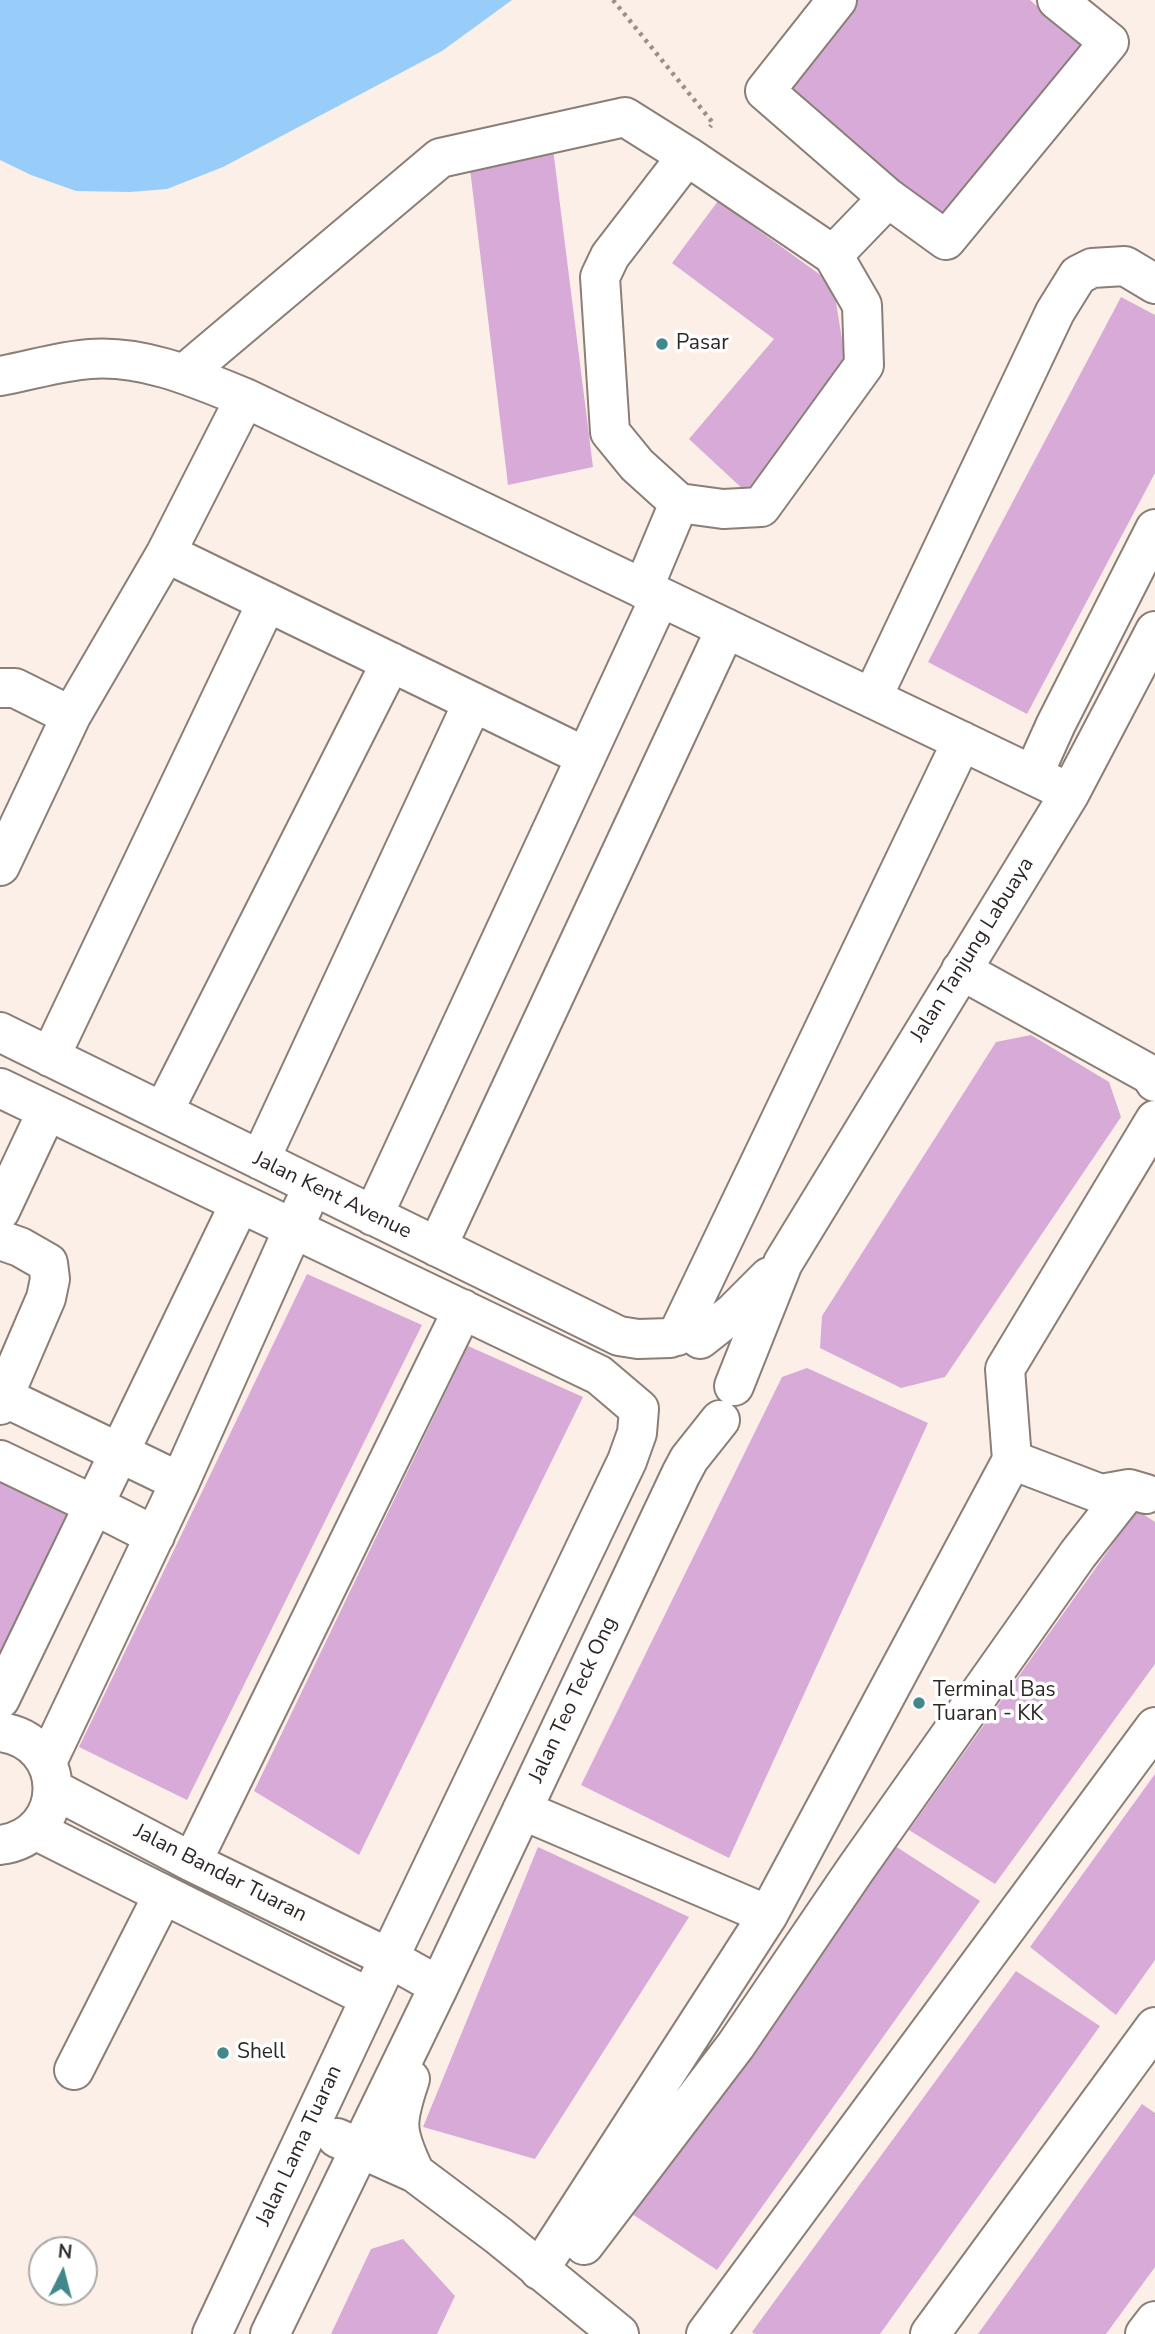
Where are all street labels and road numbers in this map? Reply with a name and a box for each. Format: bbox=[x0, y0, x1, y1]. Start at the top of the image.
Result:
street label: Jalan Tanjung Labuaya bbox=[906, 853, 1040, 1047]
street label: Jalan Kent Avenue bbox=[249, 1147, 415, 1245]
street label: Jalan Teo Teck Ong bbox=[525, 1613, 623, 1787]
street label: Jalan Bandar Tuaran bbox=[129, 1819, 311, 1929]
street label: Jalan Lama Tuaran bbox=[252, 2062, 348, 2230]

